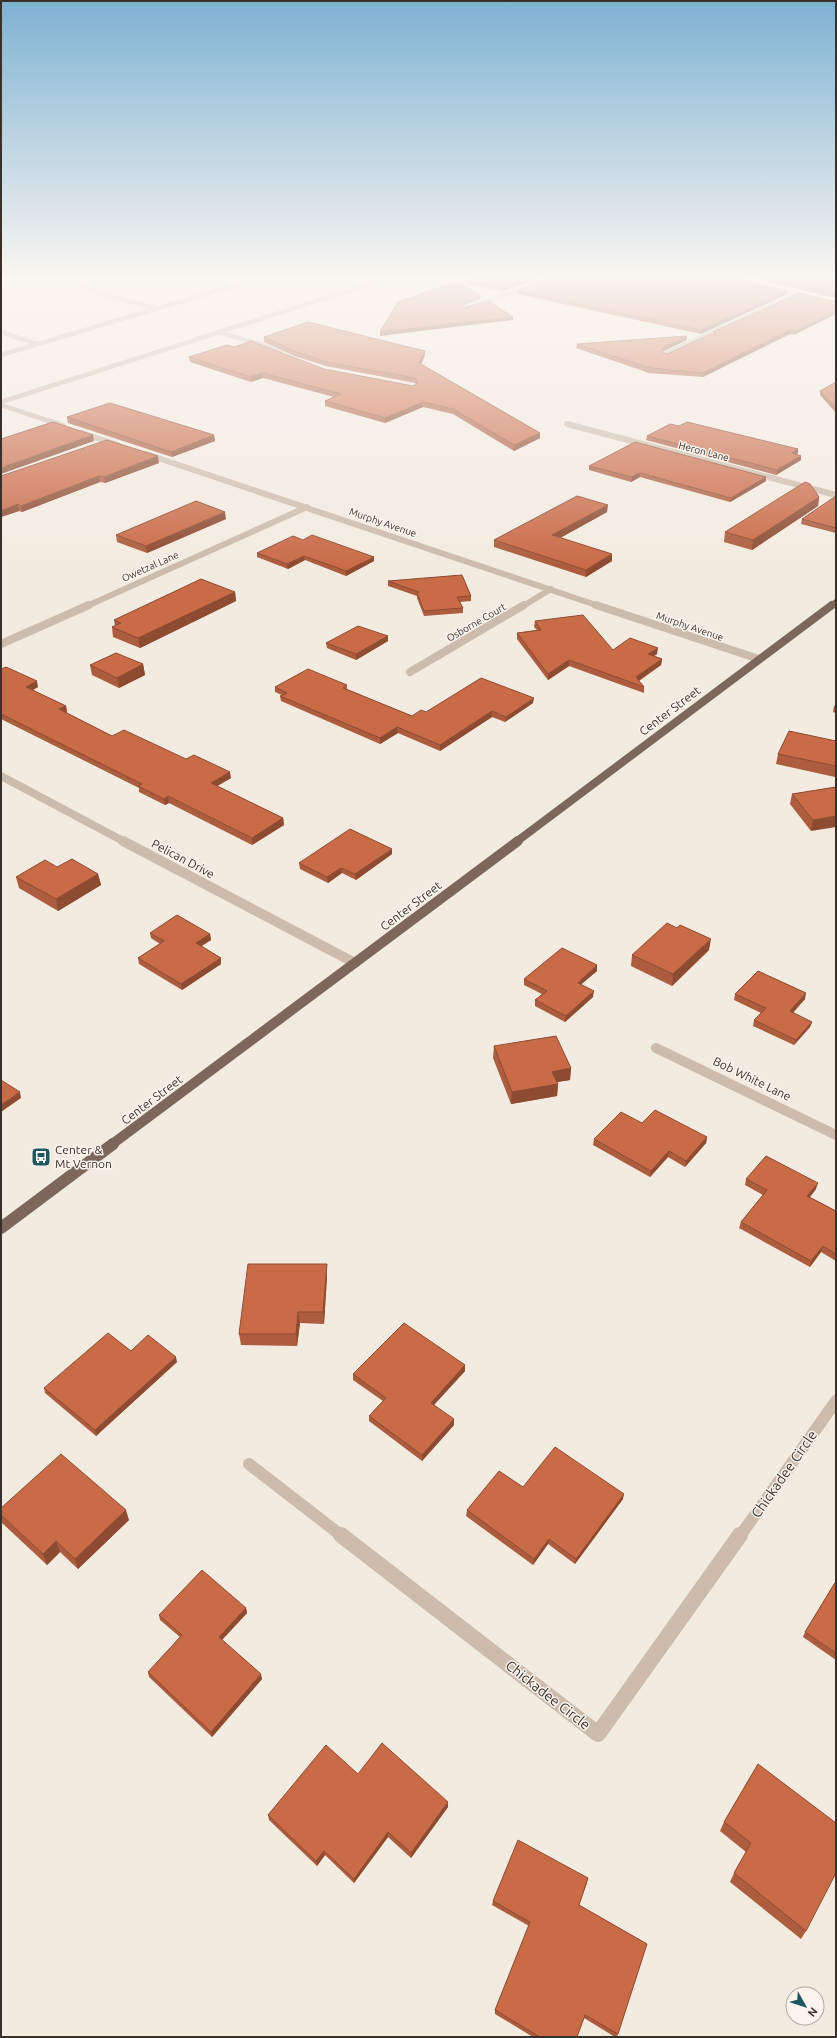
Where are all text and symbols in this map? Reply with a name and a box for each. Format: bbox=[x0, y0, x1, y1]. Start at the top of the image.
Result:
street label: Heron Lane bbox=[678, 439, 730, 463]
street label: Murphy Avenue bbox=[348, 506, 418, 539]
street label: Owetzal Lane bbox=[120, 549, 180, 584]
street label: Osborne Court bbox=[445, 601, 508, 644]
street label: Murphy Avenue bbox=[655, 610, 725, 643]
street label: Center Street bbox=[637, 683, 703, 738]
street label: Pelican Drive bbox=[150, 837, 217, 881]
street label: Center Street bbox=[378, 878, 444, 933]
street label: Bob White Lane bbox=[711, 1054, 793, 1103]
street label: Center Street bbox=[119, 1072, 185, 1127]
place label: Center & Mt Vernon bbox=[55, 1143, 112, 1170]
bus stop icon: Center & Mt Vernon bbox=[30, 1146, 52, 1168]
street label: Chickadee Circle bbox=[748, 1427, 820, 1521]
street label: Chickadee Circle bbox=[503, 1657, 593, 1733]
north arrow bbox=[785, 1986, 825, 2026]
text: N bbox=[806, 2005, 820, 2019]

